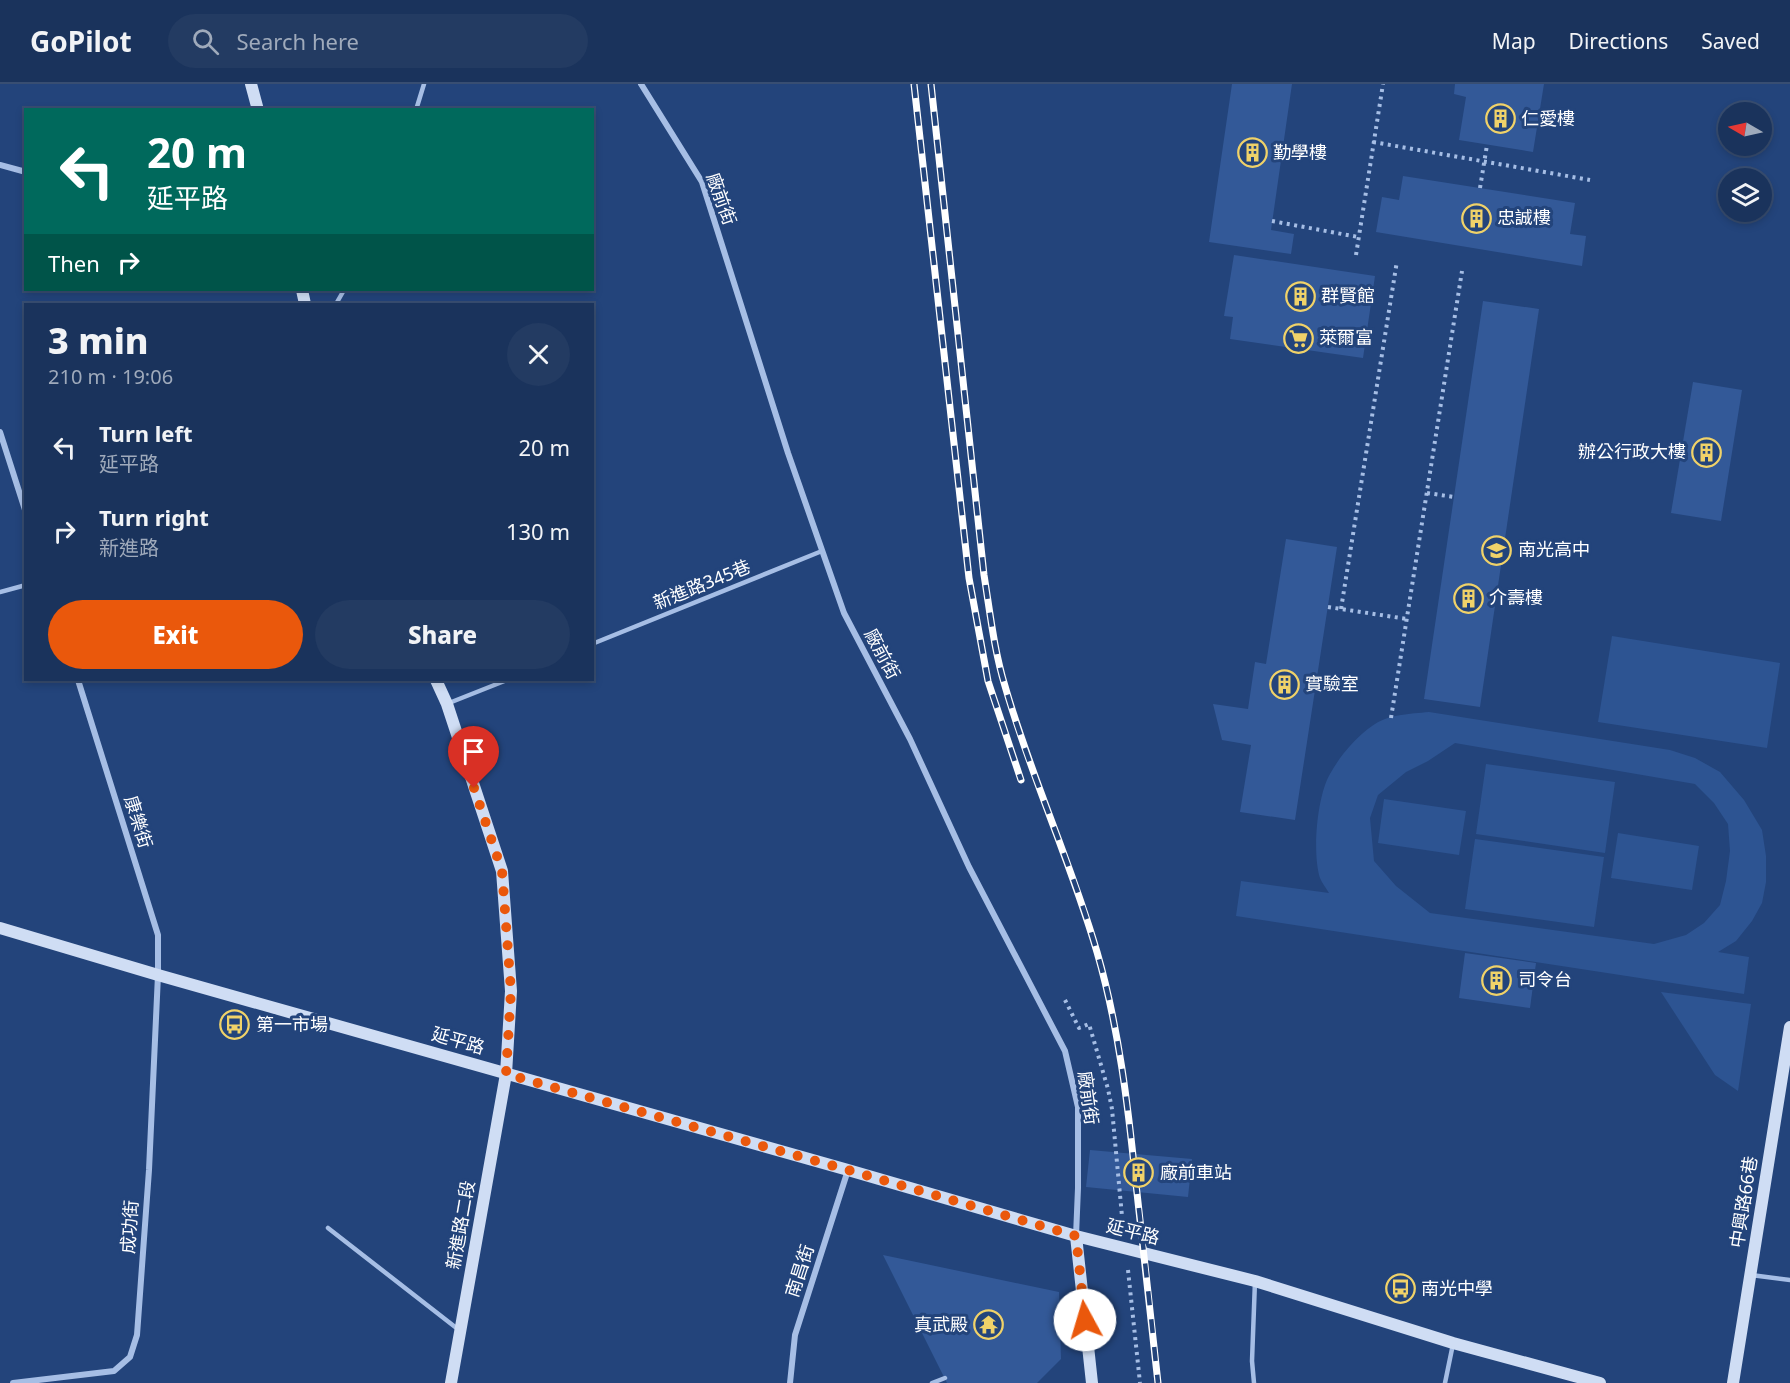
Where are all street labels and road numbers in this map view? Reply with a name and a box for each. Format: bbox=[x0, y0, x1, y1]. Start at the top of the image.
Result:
street label: 廠前街 bbox=[701, 169, 742, 228]
street label: 新進路345巷 bbox=[649, 554, 754, 614]
street label: 廠前街 bbox=[860, 624, 906, 683]
street label: 康樂街 bbox=[120, 792, 158, 851]
street label: 延平路 bbox=[429, 1021, 488, 1059]
street label: 廠前街 bbox=[1073, 1069, 1105, 1126]
street label: 中興路66巷 bbox=[1724, 1154, 1762, 1249]
street label: 新進路二段 bbox=[440, 1178, 480, 1271]
street label: 成功街 bbox=[115, 1199, 143, 1255]
street label: 延平路 bbox=[1104, 1213, 1162, 1249]
street label: 南昌街 bbox=[779, 1241, 819, 1300]

